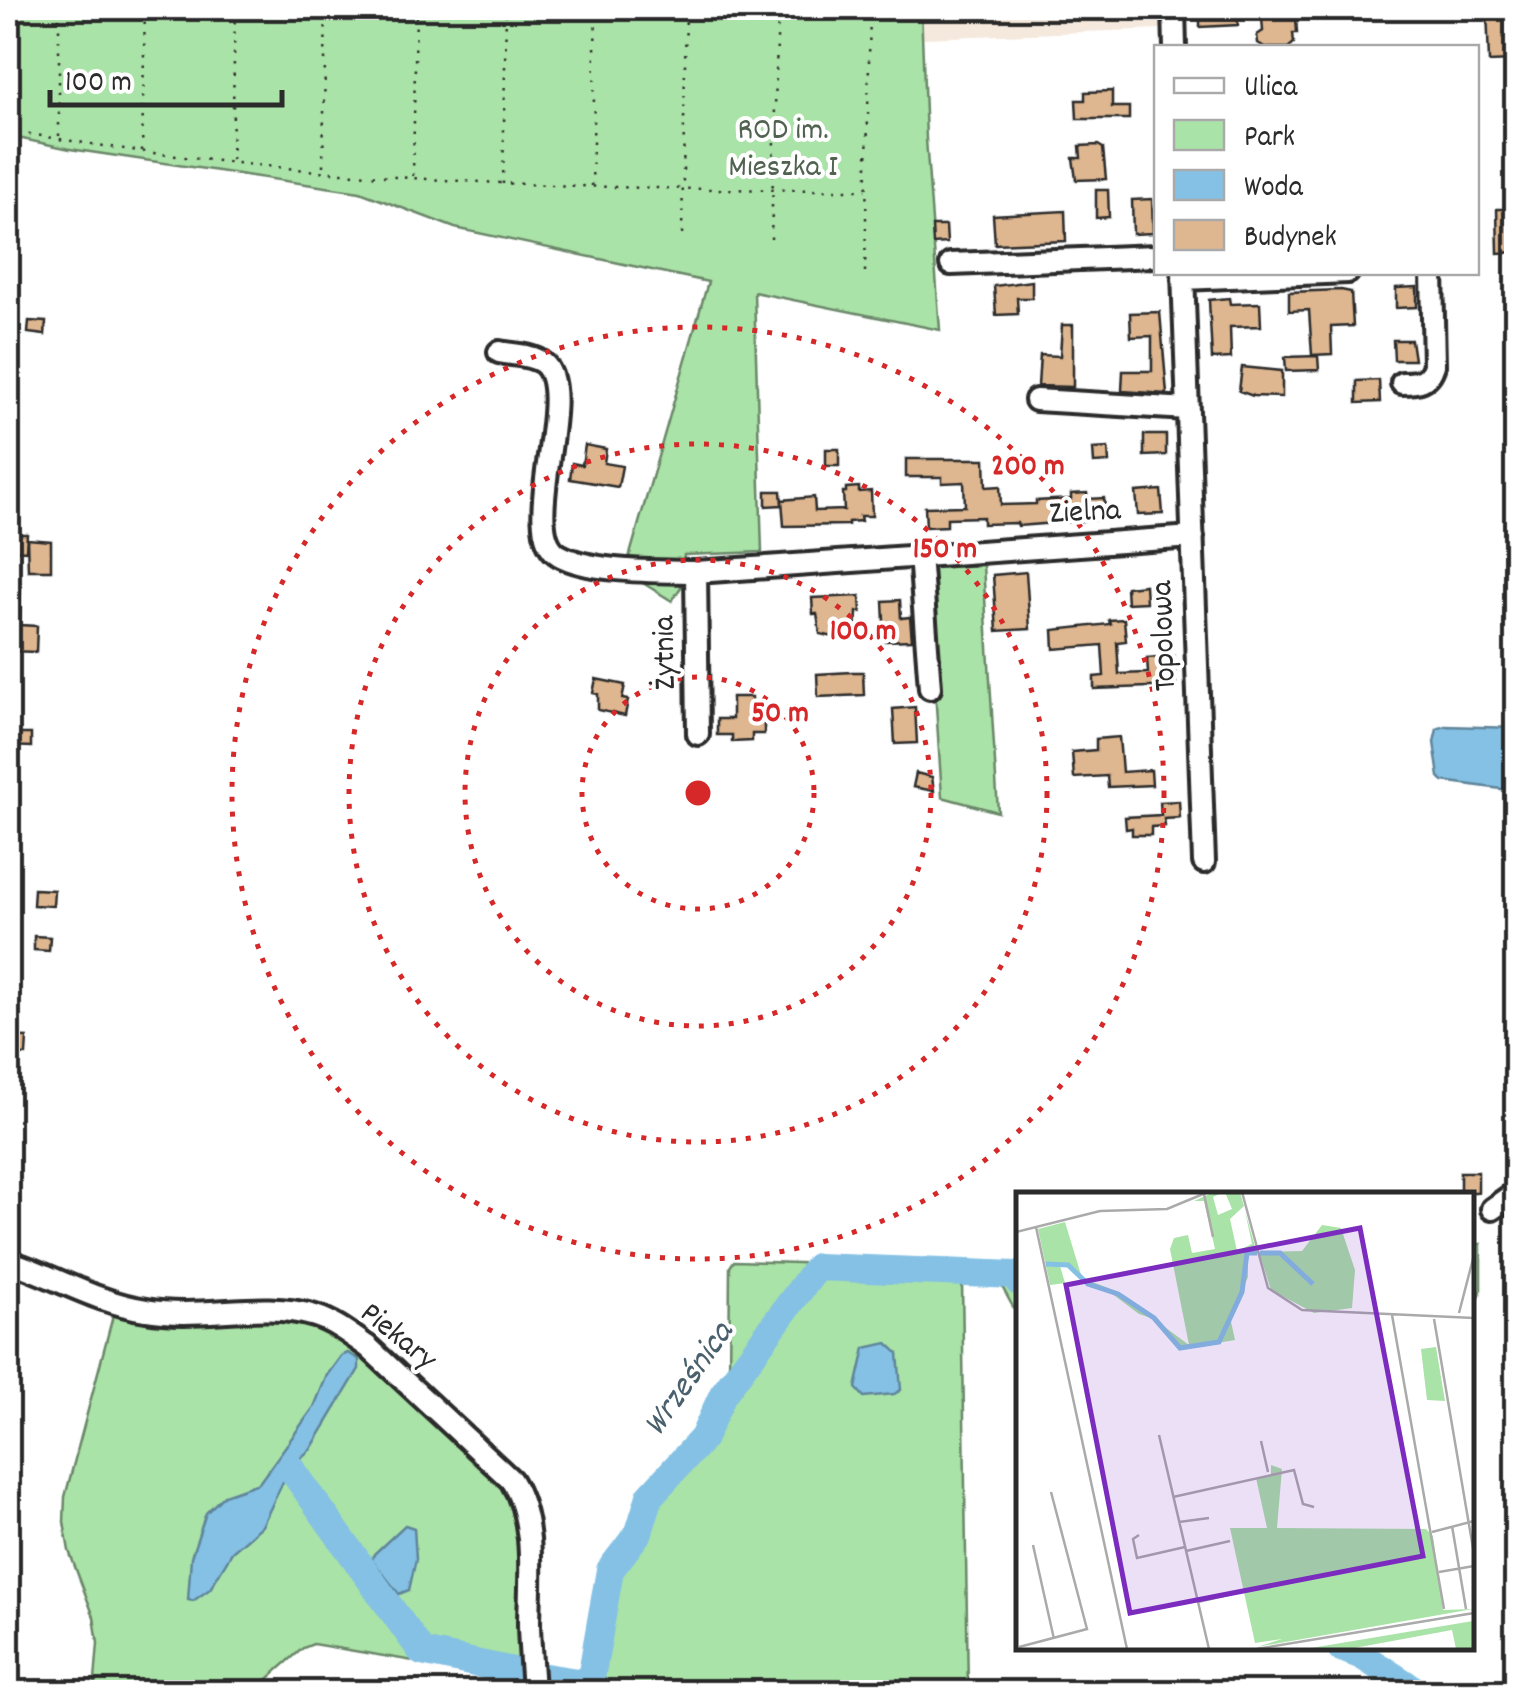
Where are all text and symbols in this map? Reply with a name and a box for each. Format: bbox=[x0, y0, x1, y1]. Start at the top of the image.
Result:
scale bar bbox=[50, 45, 282, 107]
legend bbox=[1154, 45, 1479, 275]
text: 100 m bbox=[65, 63, 132, 106]
text: Ulica bbox=[1244, 68, 1298, 111]
park label: ROD im. Mieszka I bbox=[728, 109, 838, 192]
text: Park bbox=[1244, 118, 1295, 161]
text: Woda bbox=[1244, 168, 1304, 211]
text: Budynek bbox=[1244, 218, 1337, 261]
text: 200 m bbox=[991, 447, 1065, 490]
street label: Zielna bbox=[1048, 489, 1123, 539]
text: 150 m bbox=[913, 530, 977, 573]
street label: Topolowa bbox=[1141, 579, 1191, 692]
text: 100 m bbox=[830, 612, 896, 655]
street label: Żytnia bbox=[643, 614, 691, 691]
text: 50 m bbox=[751, 694, 809, 737]
centre of rings bbox=[680, 775, 716, 811]
inset map bbox=[1016, 1192, 1474, 1650]
street label: Piekary bbox=[349, 1293, 446, 1384]
water label: Wrześnica bbox=[632, 1311, 749, 1448]

